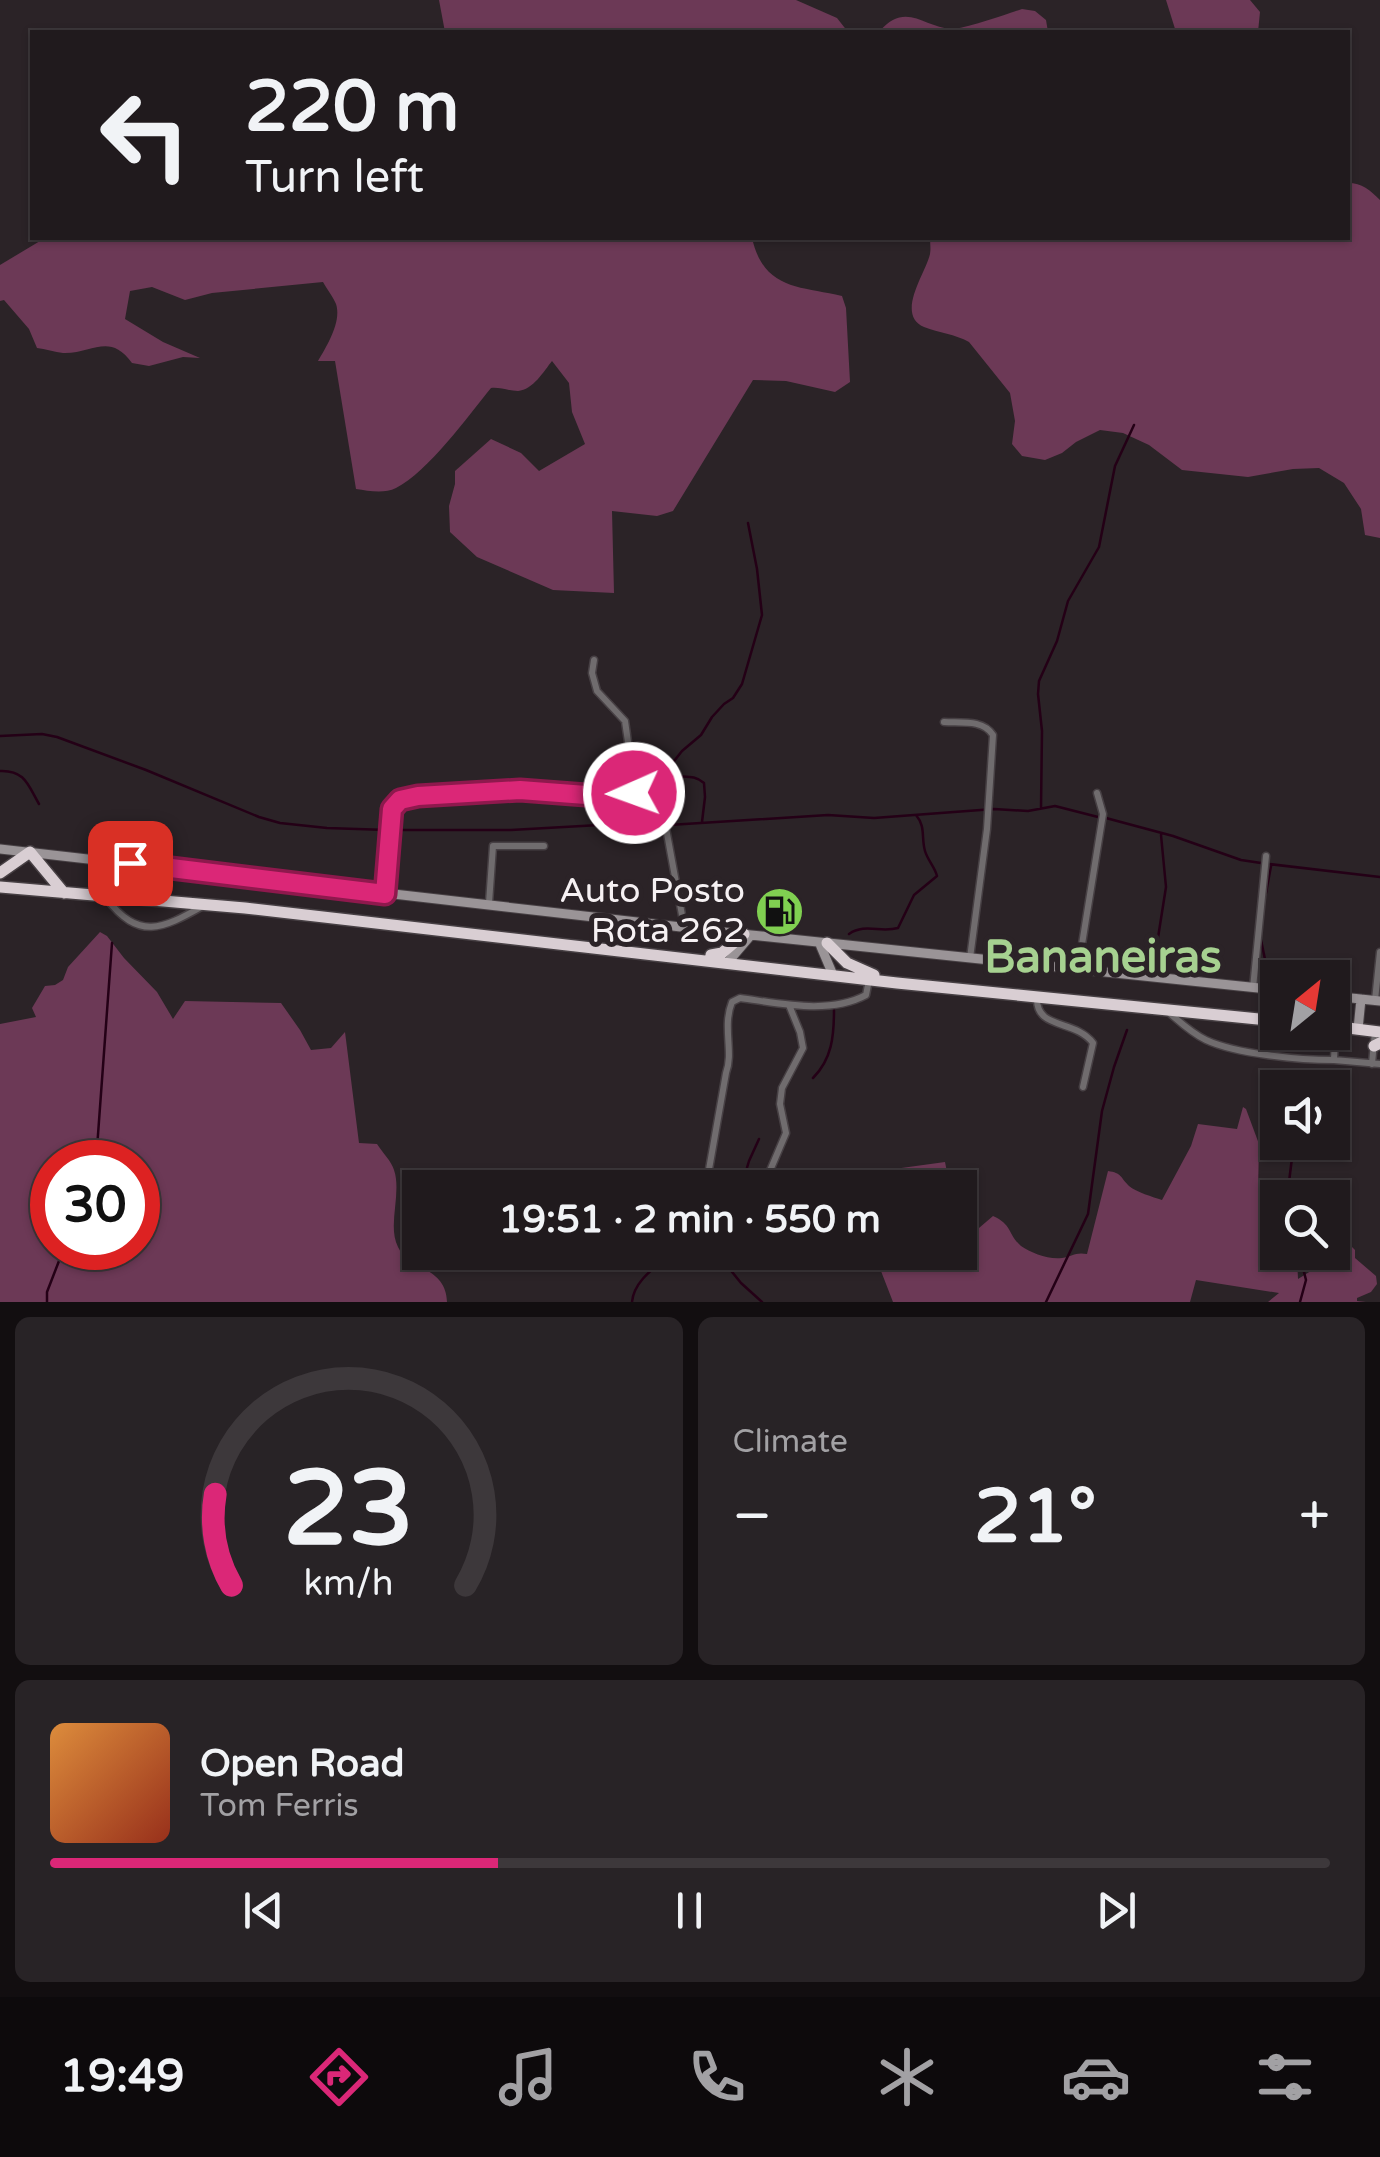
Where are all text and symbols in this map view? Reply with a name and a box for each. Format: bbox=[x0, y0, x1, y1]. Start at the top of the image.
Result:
text: 220 m bbox=[245, 66, 459, 150]
icon: left bbox=[80, 70, 210, 200]
text: Turn left bbox=[245, 151, 424, 205]
position arrow bbox=[582, 741, 686, 845]
pin bbox=[88, 821, 173, 906]
icon: arrive bbox=[103, 836, 158, 891]
place label: Auto Posto Rota 262 bbox=[559, 870, 745, 952]
fuel station icon: Auto Posto Rota 262 bbox=[754, 885, 806, 937]
district label: Bananeiras bbox=[984, 931, 1222, 985]
north arrow bbox=[1260, 960, 1350, 1050]
map controls bbox=[1260, 960, 1350, 1270]
button: sound bbox=[1260, 1070, 1350, 1160]
speed limit sign: 30 bbox=[30, 1140, 160, 1270]
button: search bbox=[1260, 1180, 1350, 1270]
text: 19:51 · 2 min · 550 m bbox=[498, 1197, 881, 1243]
text: Climate bbox=[733, 1423, 848, 1461]
text: 23 bbox=[283, 1448, 414, 1573]
text: 21° bbox=[974, 1472, 1097, 1562]
text: − bbox=[733, 1484, 772, 1550]
text: + bbox=[1299, 1484, 1330, 1550]
text: km/h bbox=[304, 1562, 394, 1605]
text: Open Road bbox=[200, 1741, 405, 1787]
text: Tom Ferris bbox=[200, 1787, 359, 1825]
icon: previous bbox=[236, 1883, 291, 1938]
icon: pause bbox=[662, 1883, 717, 1938]
icon: next bbox=[1089, 1883, 1144, 1938]
icon: directions bbox=[304, 2042, 374, 2112]
icon: music bbox=[493, 2042, 563, 2112]
icon: phone bbox=[682, 2042, 752, 2112]
icon: climate bbox=[872, 2042, 942, 2112]
icon: car bbox=[1061, 2042, 1131, 2112]
icon: filters bbox=[1250, 2042, 1320, 2112]
text: 19:49 bbox=[60, 2050, 184, 2104]

